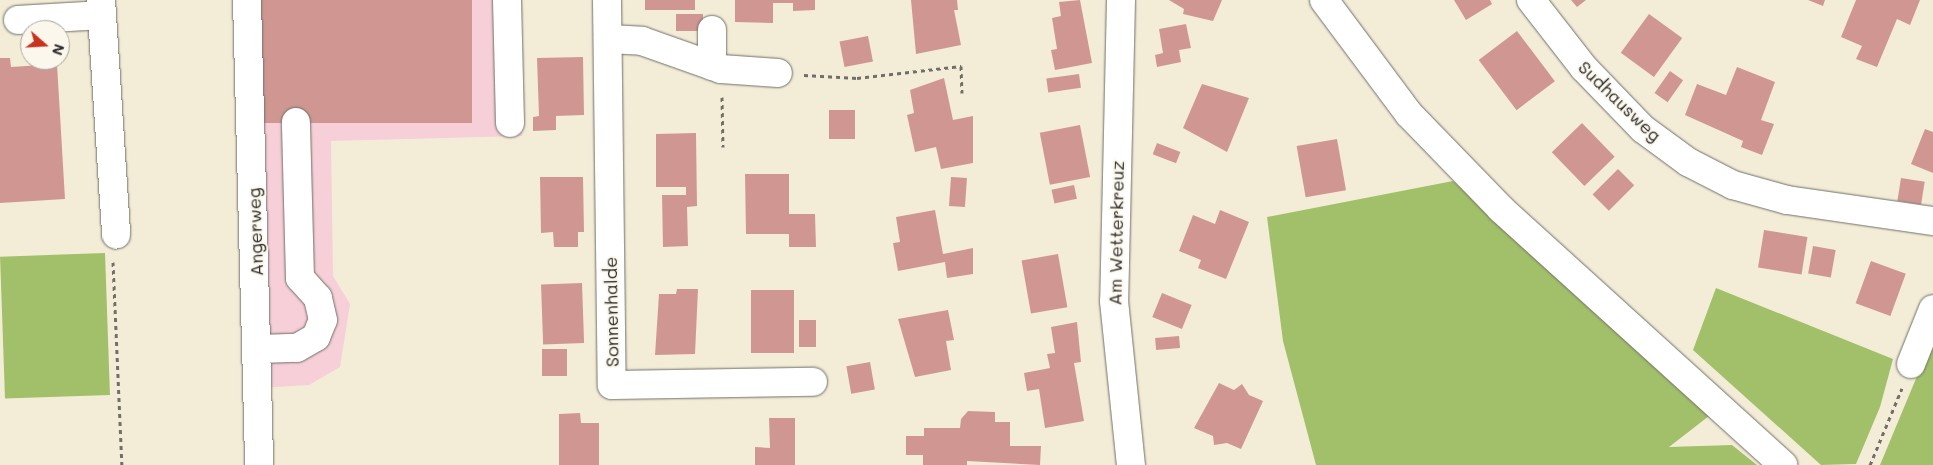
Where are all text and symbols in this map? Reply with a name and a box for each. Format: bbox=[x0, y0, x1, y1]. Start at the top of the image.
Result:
north arrow bbox=[20, 20, 70, 70]
text: N bbox=[48, 42, 69, 58]
street label: Sudhausweg bbox=[1574, 56, 1666, 146]
street label: Am Wetterkreuz bbox=[1104, 160, 1128, 306]
street label: Angerweg bbox=[243, 187, 267, 277]
street label: Sonnenhalde bbox=[599, 257, 623, 367]

